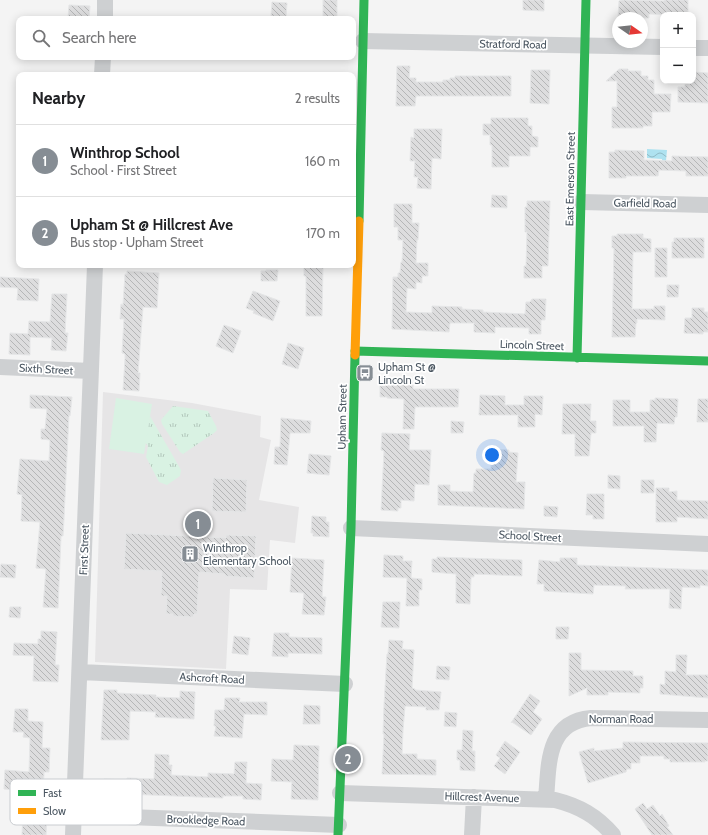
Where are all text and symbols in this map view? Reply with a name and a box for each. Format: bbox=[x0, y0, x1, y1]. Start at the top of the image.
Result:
north arrow bbox=[612, 12, 648, 48]
map controls bbox=[660, 12, 696, 84]
button: + bbox=[660, 12, 696, 48]
search box bbox=[16, 16, 356, 60]
icon: search bbox=[30, 27, 52, 49]
text: Search here bbox=[62, 29, 137, 47]
street label: Stratford Road bbox=[479, 36, 547, 52]
button: − bbox=[660, 48, 696, 84]
text: Nearby bbox=[32, 88, 85, 108]
text: 2 results bbox=[295, 90, 340, 106]
street label: East Emerson Street bbox=[562, 131, 578, 226]
text: Winthrop School bbox=[70, 144, 180, 162]
text: 1 bbox=[43, 153, 47, 169]
text: 160 m bbox=[305, 153, 340, 169]
text: School · First Street bbox=[70, 162, 177, 178]
street label: Garfield Road bbox=[614, 195, 676, 211]
text: Upham St @ Hillcrest Ave bbox=[70, 216, 233, 234]
text: 2 bbox=[42, 225, 48, 241]
text: 170 m bbox=[306, 225, 340, 241]
text: Bus stop · Upham Street bbox=[70, 234, 203, 250]
street label: Lincoln Street bbox=[500, 337, 565, 353]
place label: Upham St @ Lincoln St bbox=[378, 360, 436, 387]
street label: Sixth Street bbox=[19, 361, 74, 377]
bus stop icon: Upham St @ Lincoln St bbox=[355, 363, 375, 383]
street label: Upham Street bbox=[334, 384, 350, 450]
your location bbox=[482, 445, 502, 465]
pin: 1 bbox=[185, 509, 211, 539]
street label: First Street bbox=[76, 524, 92, 575]
street label: School Street bbox=[498, 527, 562, 545]
place label: Winthrop Elementary School bbox=[203, 541, 292, 568]
building icon: Winthrop Elementary School bbox=[180, 544, 200, 564]
street label: Ashcroft Road bbox=[179, 669, 245, 687]
street label: Norman Road bbox=[589, 712, 653, 726]
pin: 2 bbox=[335, 744, 361, 774]
legend bbox=[10, 779, 142, 825]
text: Fast bbox=[43, 786, 62, 800]
street label: Hillcrest Avenue bbox=[444, 789, 520, 805]
text: Slow bbox=[43, 804, 66, 818]
street label: Brookledge Road bbox=[166, 812, 246, 828]

